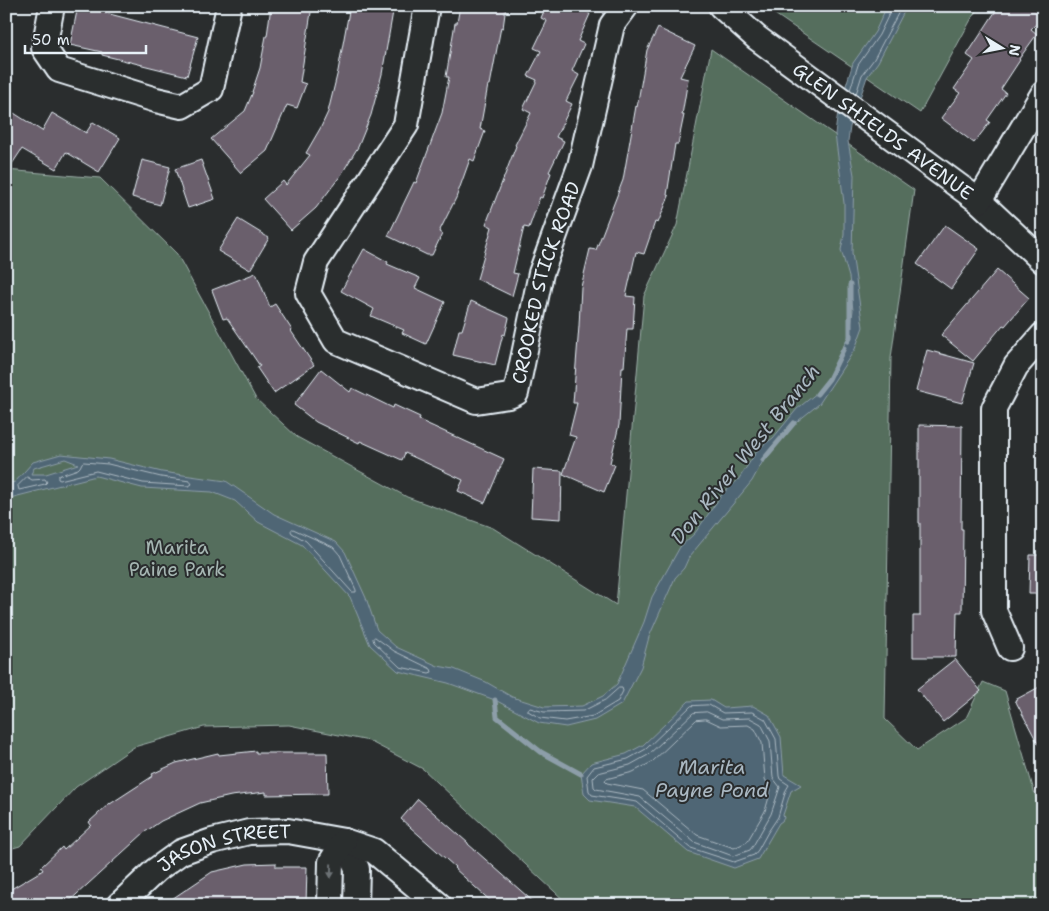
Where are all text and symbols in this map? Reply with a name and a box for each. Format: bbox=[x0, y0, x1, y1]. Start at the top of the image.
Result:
scale bar bbox=[25, 22, 146, 54]
north arrow bbox=[976, 22, 1026, 72]
text: 50 m bbox=[32, 30, 70, 50]
text: N bbox=[1005, 43, 1025, 57]
street label: GLEN SHIELDS AVENUE bbox=[788, 56, 979, 205]
street label: CROOKED STICK ROAD bbox=[506, 178, 586, 386]
water label: Don River West Branch bbox=[664, 359, 826, 549]
park label: Marita Paine Park bbox=[129, 535, 225, 582]
water label: Marita Payne Pond bbox=[655, 754, 769, 803]
street label: JASON STREET bbox=[152, 818, 292, 878]
one-way arrow bbox=[327, 863, 335, 879]

